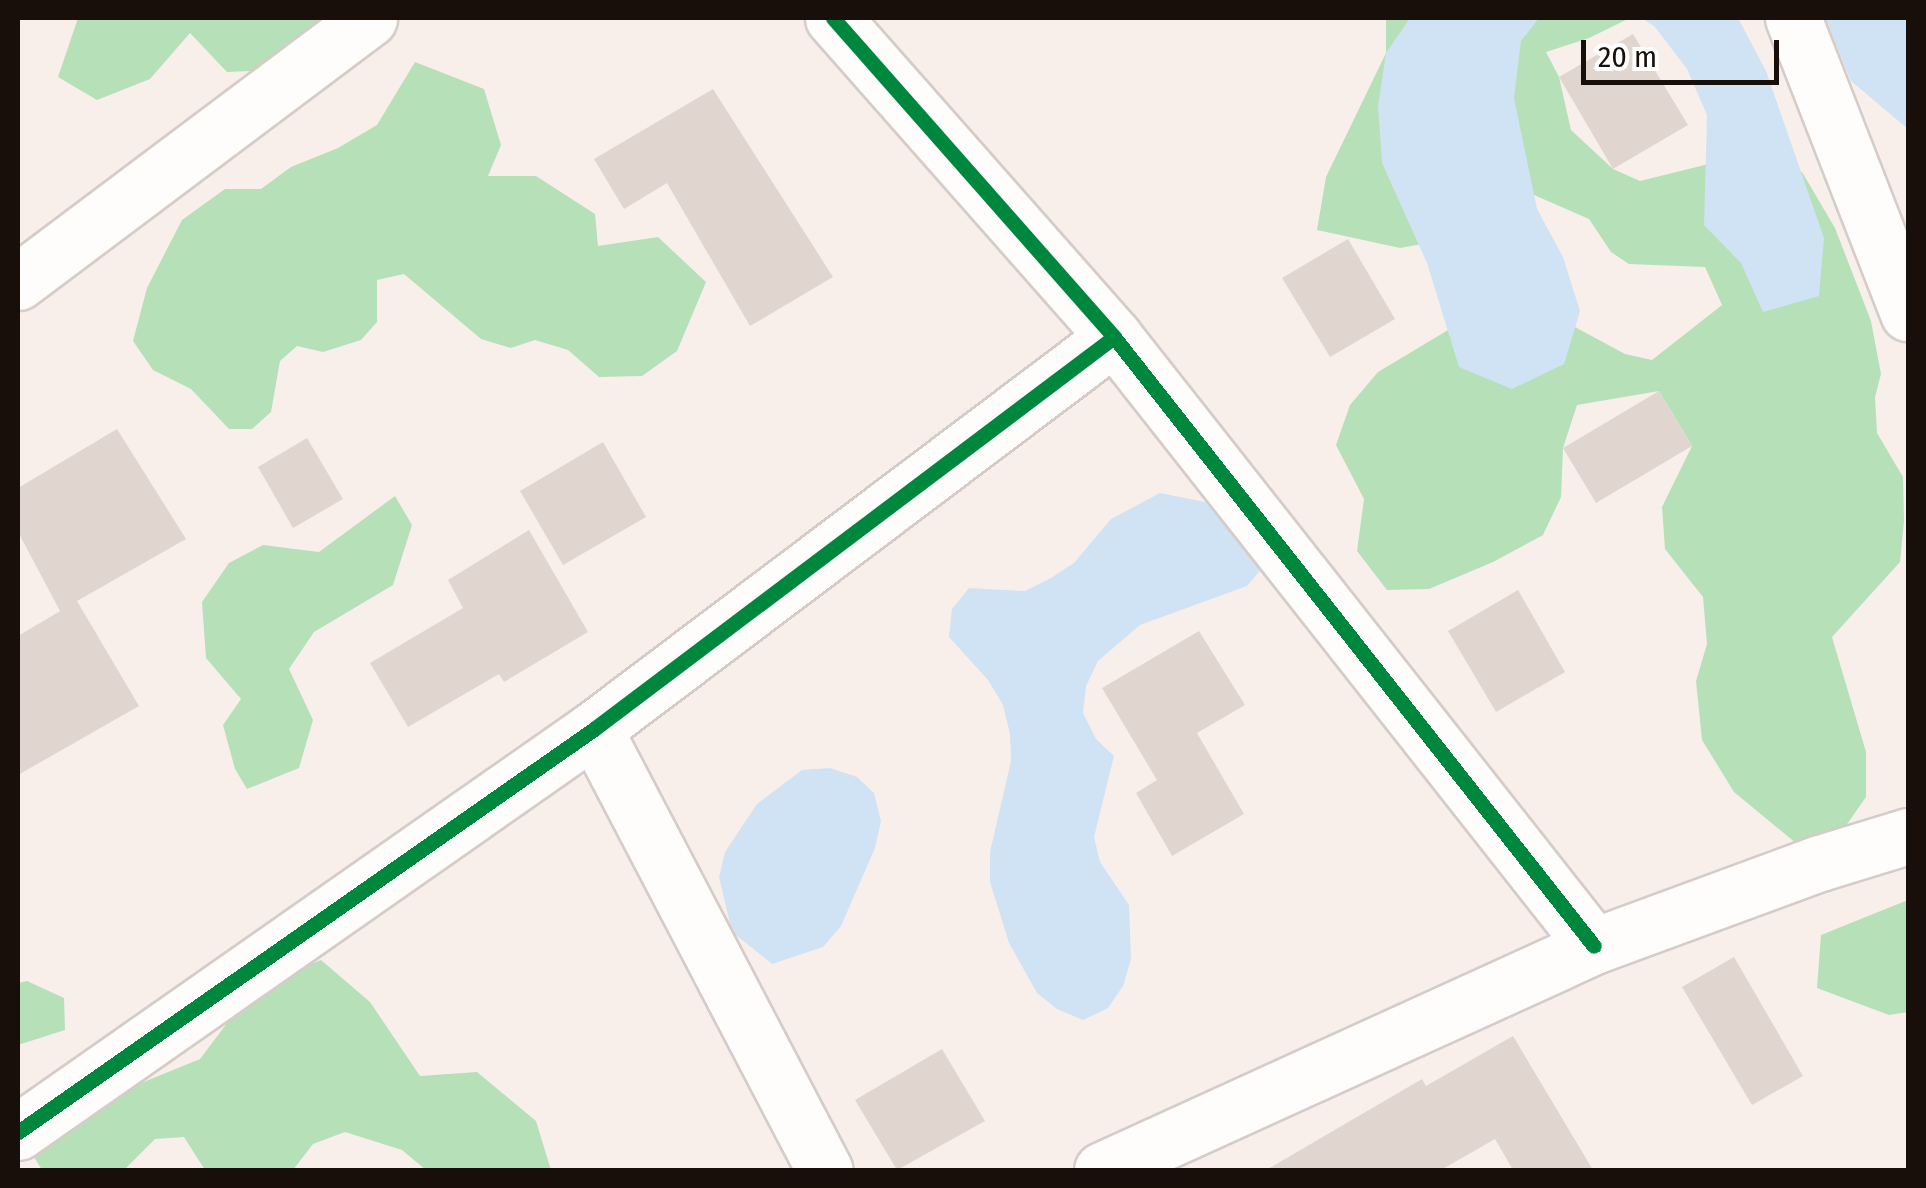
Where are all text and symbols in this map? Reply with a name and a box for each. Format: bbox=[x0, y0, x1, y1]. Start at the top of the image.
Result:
scale bar bbox=[1586, 20, 1784, 82]
text: 20 m bbox=[1598, 39, 1657, 75]

